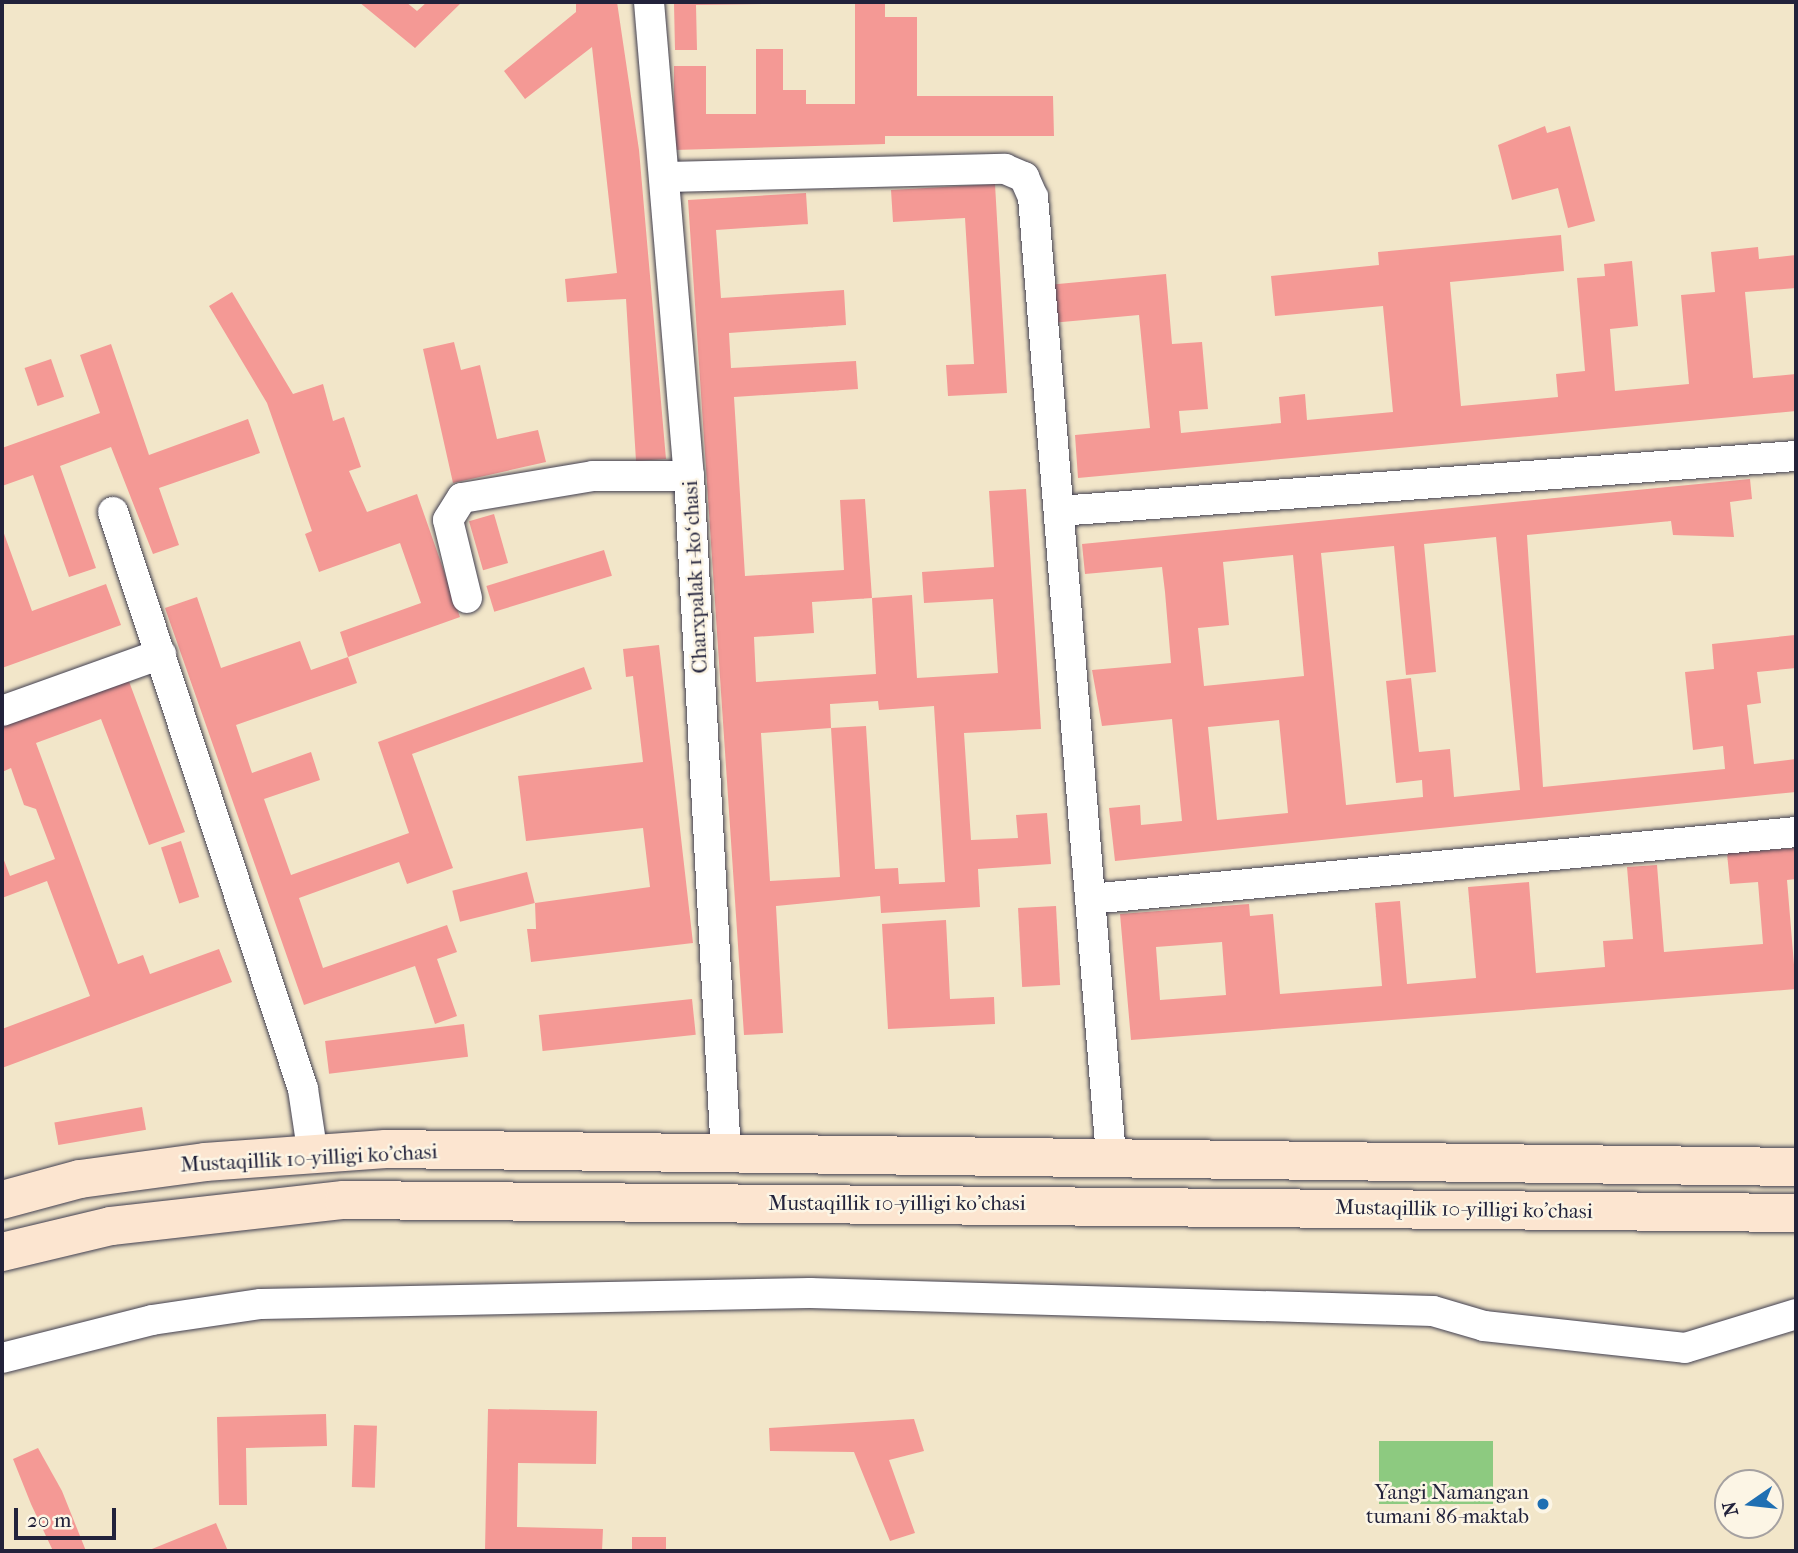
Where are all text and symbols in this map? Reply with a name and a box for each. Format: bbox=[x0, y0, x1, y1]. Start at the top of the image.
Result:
street label: Charxpalak 1-koʻchasi bbox=[677, 480, 713, 674]
street label: Mustaqillik 10-yilligi ko'chasi bbox=[180, 1139, 438, 1177]
street label: Mustaqillik 10-yilligi ko'chasi bbox=[768, 1190, 1026, 1216]
street label: Mustaqillik 10-yilligi ko'chasi bbox=[1335, 1194, 1593, 1224]
north arrow bbox=[1714, 1469, 1784, 1539]
place label: Yangi Namangan tumani 86-maktab bbox=[1366, 1479, 1529, 1529]
scale bar bbox=[18, 1494, 119, 1538]
marker: Yangi Namangan tumani 86-maktab bbox=[1535, 1496, 1551, 1512]
text: N bbox=[1718, 1499, 1743, 1518]
text: 20 m bbox=[27, 1508, 71, 1532]

